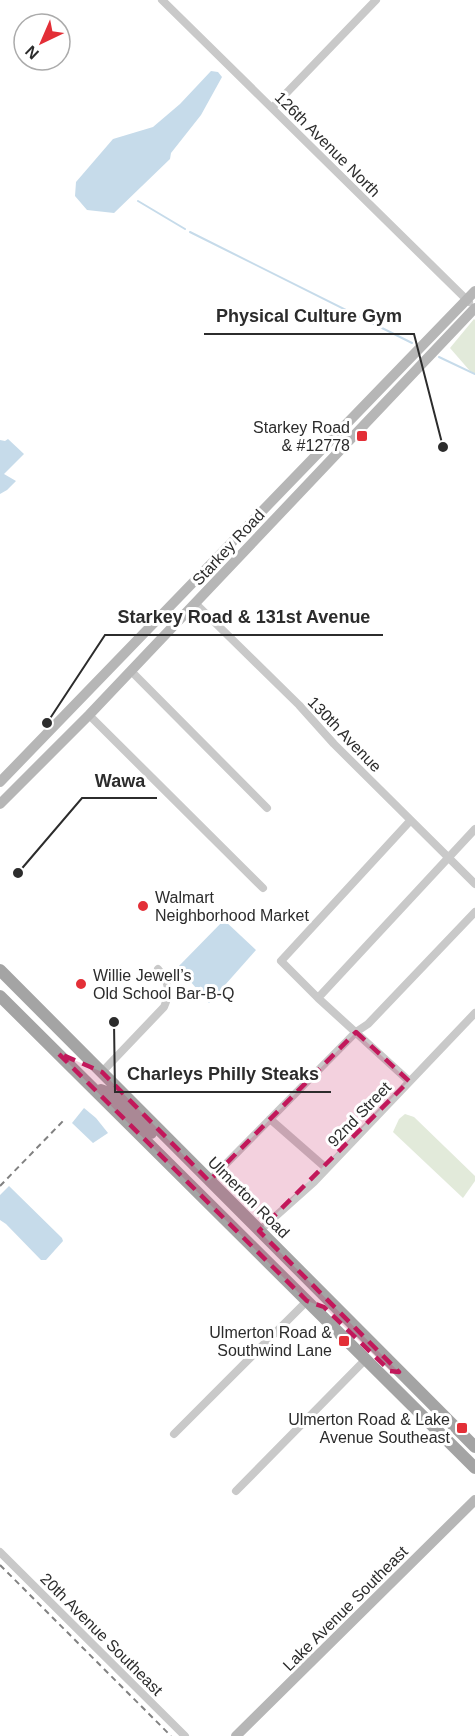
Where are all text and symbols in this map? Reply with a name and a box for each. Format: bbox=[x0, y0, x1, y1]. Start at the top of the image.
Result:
north arrow bbox=[12, 12, 72, 72]
text: N bbox=[22, 42, 42, 63]
street label: 126th Avenue North bbox=[272, 88, 384, 200]
callout: Physical Culture Gym bbox=[204, 298, 414, 334]
text: Physical Culture Gym bbox=[216, 306, 402, 326]
place label: Starkey Road & #12778 bbox=[253, 419, 350, 454]
marker: Starkey Road & #12778 bbox=[355, 429, 369, 443]
street label: Starkey Road bbox=[189, 506, 268, 589]
callout: Starkey Road & 131st Avenue bbox=[105, 599, 383, 635]
text: Starkey Road & 131st Avenue bbox=[118, 607, 370, 627]
street label: 130th Avenue bbox=[305, 693, 385, 775]
callout: Wawa bbox=[82, 762, 157, 798]
text: Wawa bbox=[95, 771, 146, 791]
place label: Walmart Neighborhood Market bbox=[155, 889, 309, 924]
marker: Walmart Neighborhood Market bbox=[136, 899, 150, 913]
place label: Willie Jewell’s Old School Bar-B-Q bbox=[93, 967, 234, 1002]
marker: Willie Jewell’s Old School Bar-B-Q bbox=[74, 977, 88, 991]
callout: Charleys Philly Steaks bbox=[115, 1056, 331, 1092]
text: Charleys Philly Steaks bbox=[127, 1064, 319, 1084]
street label: 92nd Street bbox=[325, 1078, 395, 1150]
street label: Ulmerton Road bbox=[205, 1153, 293, 1241]
place label: Ulmerton Road & Southwind Lane bbox=[209, 1324, 332, 1359]
marker: Ulmerton Road & Southwind Lane bbox=[337, 1334, 351, 1348]
place label: Ulmerton Road & Lake Avenue Southeast bbox=[288, 1411, 451, 1446]
marker: Ulmerton Road & Lake Avenue Southeast bbox=[455, 1421, 469, 1435]
street label: Lake Avenue Southeast bbox=[280, 1542, 411, 1674]
street label: 20th Avenue Southeast bbox=[37, 1570, 166, 1699]

